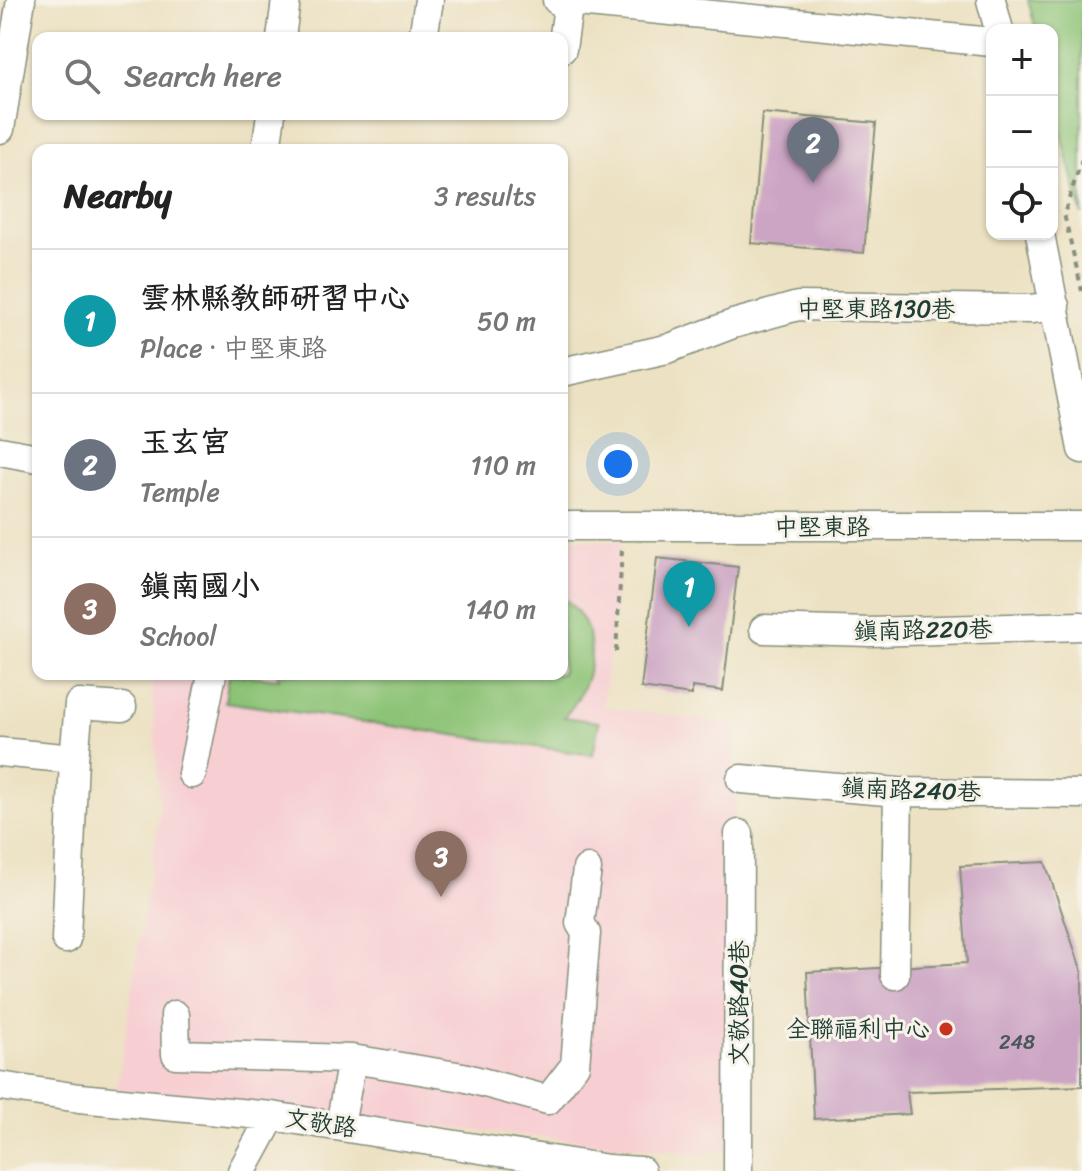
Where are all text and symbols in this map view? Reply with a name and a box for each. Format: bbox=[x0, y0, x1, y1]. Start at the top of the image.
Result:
map controls bbox=[986, 24, 1058, 240]
button: + bbox=[986, 24, 1058, 96]
search box bbox=[32, 32, 568, 120]
text: Search here bbox=[124, 49, 282, 103]
icon: search bbox=[60, 54, 104, 98]
button: − bbox=[986, 96, 1058, 168]
pin: 2 bbox=[787, 117, 839, 183]
text: Nearby bbox=[64, 166, 172, 226]
button: locate bbox=[986, 168, 1058, 240]
text: 3 results bbox=[434, 173, 536, 219]
text: 雲林縣教師研習中心 bbox=[140, 271, 410, 325]
street label: 中堅東路130巷 bbox=[797, 288, 955, 330]
text: 1 bbox=[84, 298, 96, 344]
text: 50 m bbox=[477, 298, 536, 344]
text: Place · 中堅東路 bbox=[140, 325, 327, 371]
text: 玉玄宮 bbox=[140, 415, 230, 469]
text: 2 bbox=[82, 442, 98, 488]
text: 110 m bbox=[471, 442, 536, 488]
your location bbox=[598, 444, 638, 484]
text: Temple bbox=[140, 469, 220, 515]
street label: 中堅東路 bbox=[774, 506, 870, 548]
text: 鎮南國小 bbox=[140, 559, 260, 613]
pin: 1 bbox=[663, 561, 715, 627]
text: 3 bbox=[83, 586, 97, 632]
text: 140 m bbox=[465, 586, 536, 632]
street label: 鎮南路220巷 bbox=[853, 608, 993, 652]
text: School bbox=[140, 613, 217, 659]
street label: 鎮南路240巷 bbox=[840, 767, 982, 813]
pin: 3 bbox=[415, 831, 467, 897]
street label: 文敬路40巷 bbox=[718, 940, 760, 1066]
place label: 全聯福利中心 bbox=[786, 1008, 930, 1050]
marker: 全聯福利中心 bbox=[937, 1020, 955, 1038]
house number: 248 bbox=[999, 1025, 1035, 1060]
street label: 文敬路 bbox=[282, 1097, 360, 1149]

